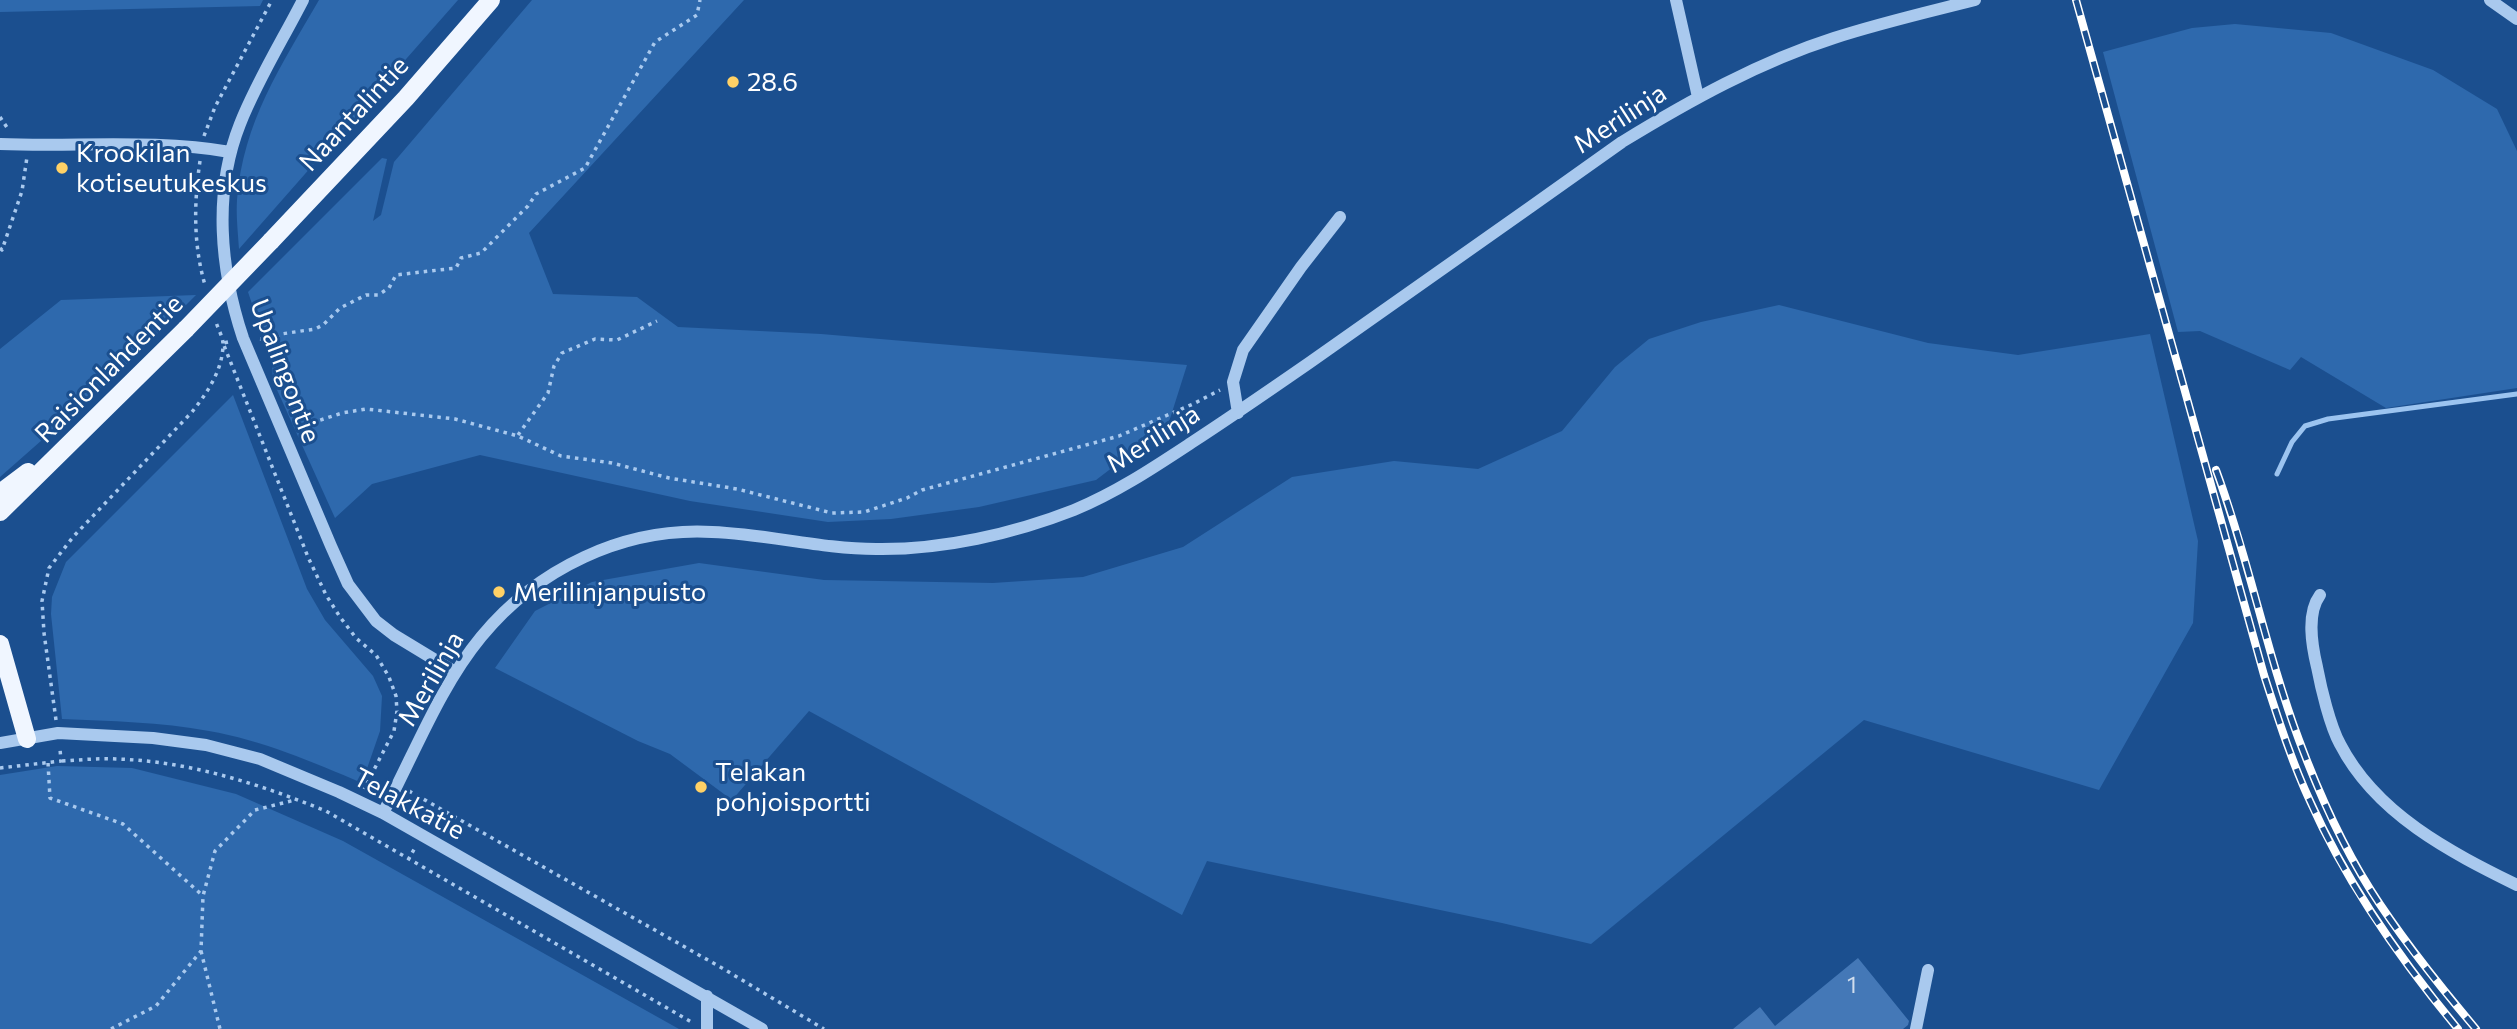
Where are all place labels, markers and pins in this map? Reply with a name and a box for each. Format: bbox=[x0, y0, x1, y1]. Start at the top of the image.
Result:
place label: 28.6 bbox=[747, 66, 798, 98]
marker: 28.6 bbox=[725, 74, 741, 90]
place label: Krookilan kotiseutukeskus bbox=[76, 137, 267, 198]
marker: Krookilan kotiseutukeskus bbox=[54, 160, 70, 176]
place label: Merilinjanpuisto bbox=[513, 576, 706, 608]
marker: Merilinjanpuisto bbox=[491, 584, 507, 600]
place label: Telakan pohjoisportti bbox=[715, 756, 871, 818]
marker: Telakan pohjoisportti bbox=[693, 779, 709, 795]

